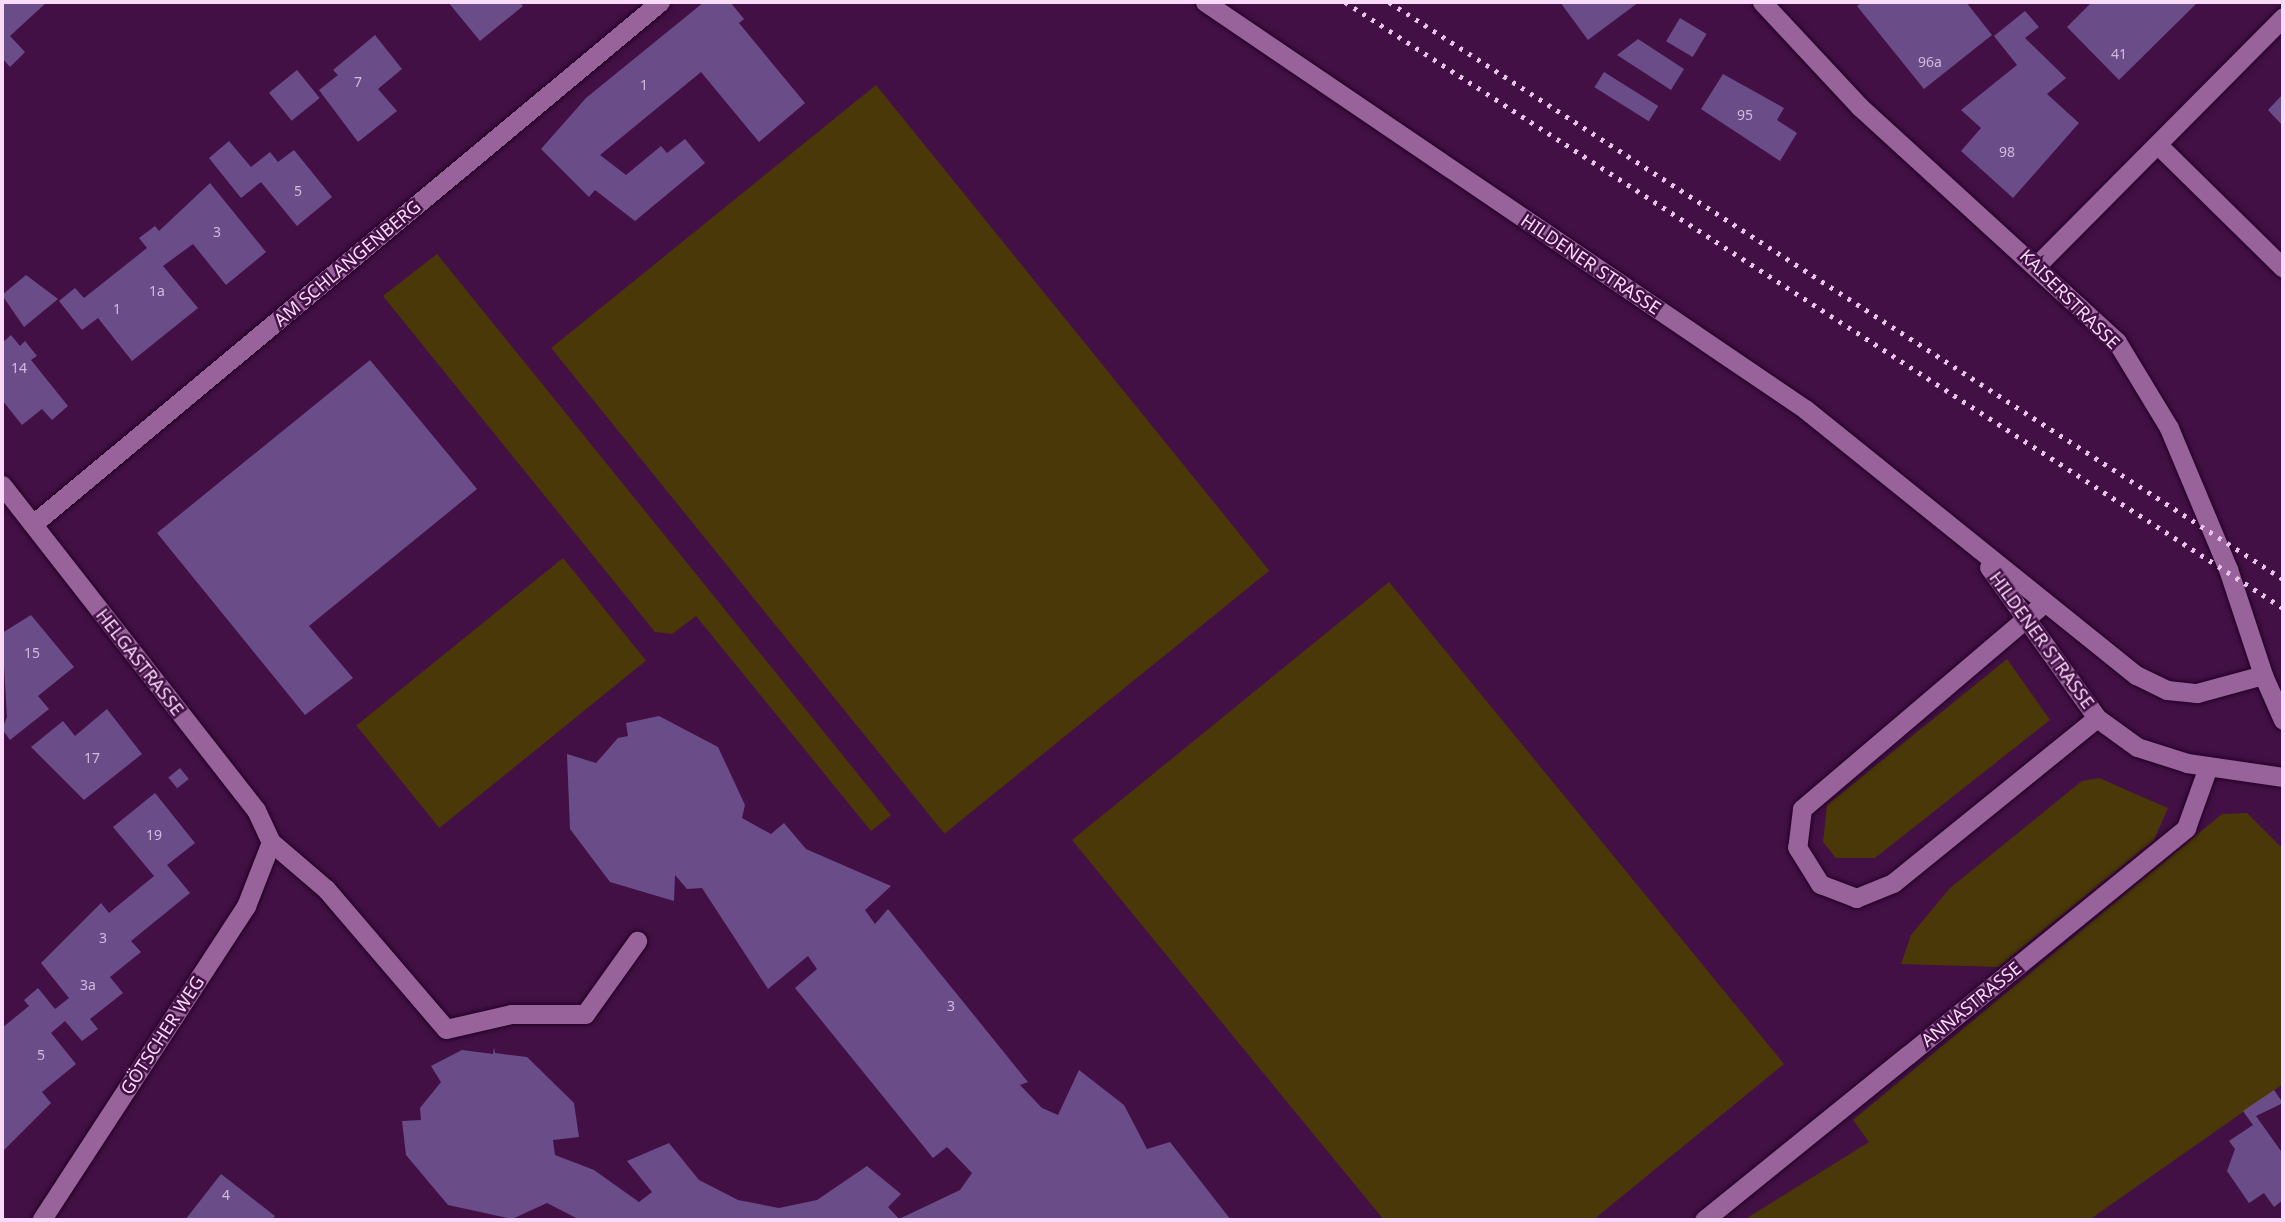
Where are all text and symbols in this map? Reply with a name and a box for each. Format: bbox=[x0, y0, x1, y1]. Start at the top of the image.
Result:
house number: 41 bbox=[2111, 46, 2127, 62]
house number: 96a bbox=[1918, 54, 1942, 70]
house number: 7 bbox=[354, 74, 362, 90]
house number: 1 bbox=[640, 77, 648, 93]
house number: 95 bbox=[1737, 107, 1753, 123]
house number: 98 bbox=[1999, 144, 2015, 160]
house number: 5 bbox=[294, 183, 302, 199]
street label: AM SCHLANGENBERG bbox=[269, 195, 425, 331]
street label: HILDENER STRASSE bbox=[1517, 209, 1665, 319]
house number: 3 bbox=[213, 224, 221, 240]
street label: KAISERSTRASSE bbox=[2016, 245, 2124, 353]
house number: 1a bbox=[149, 283, 165, 299]
house number: 1 bbox=[113, 301, 121, 317]
house number: 14 bbox=[11, 360, 27, 376]
street label: HILDENER STRASSE bbox=[1985, 567, 2099, 713]
street label: HELGASTRASSE bbox=[92, 604, 188, 720]
house number: 15 bbox=[24, 645, 40, 661]
house number: 17 bbox=[84, 750, 100, 766]
house number: 19 bbox=[146, 827, 162, 843]
house number: 3 bbox=[99, 930, 107, 946]
street label: ANNASTRASSE bbox=[1917, 957, 2025, 1051]
street label: GÖTSCHER WEG bbox=[116, 972, 208, 1098]
house number: 3a bbox=[80, 977, 96, 993]
house number: 3 bbox=[947, 998, 955, 1014]
house number: 5 bbox=[37, 1047, 45, 1063]
house number: 4 bbox=[222, 1187, 230, 1203]

